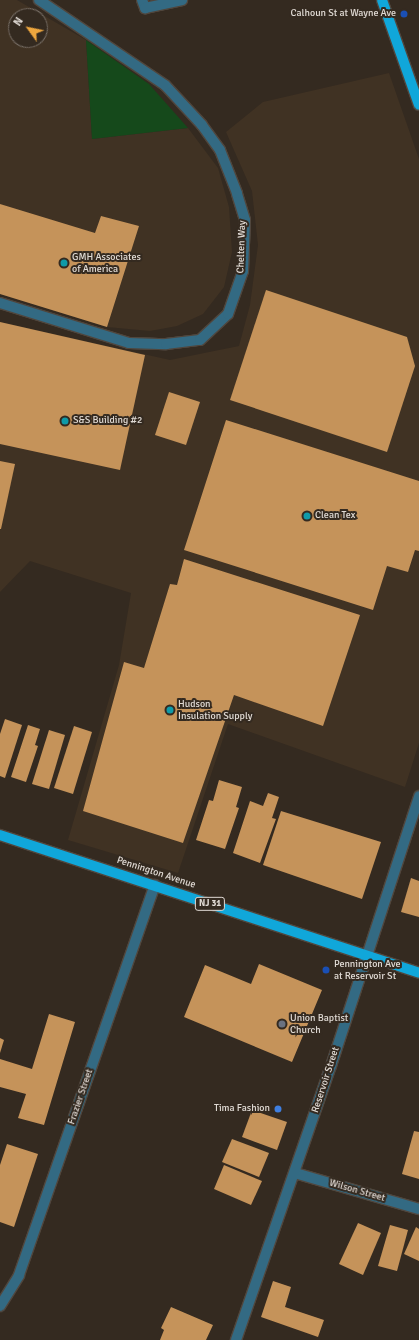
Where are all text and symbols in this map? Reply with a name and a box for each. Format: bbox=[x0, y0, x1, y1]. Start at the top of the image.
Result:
north arrow bbox=[8, 8, 48, 48]
place label: Calhoun St at Wayne Ave bbox=[291, 8, 396, 20]
marker: Calhoun St at Wayne Ave bbox=[399, 9, 409, 19]
text: N bbox=[11, 15, 26, 28]
street label: Chelten Way bbox=[235, 220, 249, 274]
place label: GMH Associates of America bbox=[72, 251, 141, 274]
marker: GMH Associates of America bbox=[59, 258, 69, 268]
place label: S&S Building #2 bbox=[73, 415, 142, 427]
marker: S&S Building #2 bbox=[60, 416, 70, 426]
place label: Clean Tex bbox=[315, 510, 355, 522]
marker: Clean Tex bbox=[302, 511, 312, 521]
place label: Hudson Insulation Supply bbox=[178, 698, 252, 722]
marker: Hudson Insulation Supply bbox=[165, 705, 175, 715]
street label: Pennington Avenue bbox=[115, 855, 197, 891]
road number: NJ 31 bbox=[194, 897, 226, 911]
place label: Pennington Ave at Reservoir St bbox=[334, 958, 400, 982]
marker: Pennington Ave at Reservoir St bbox=[321, 965, 331, 975]
place label: Union Baptist Church bbox=[290, 1012, 348, 1036]
marker: Union Baptist Church bbox=[277, 1019, 287, 1029]
street label: Reservoir Street bbox=[310, 1046, 342, 1114]
street label: Frazier Street bbox=[66, 1068, 96, 1126]
place label: Tima Fashion bbox=[214, 1103, 270, 1115]
marker: Tima Fashion bbox=[273, 1104, 283, 1114]
street label: Wilson Street bbox=[328, 1177, 386, 1205]

